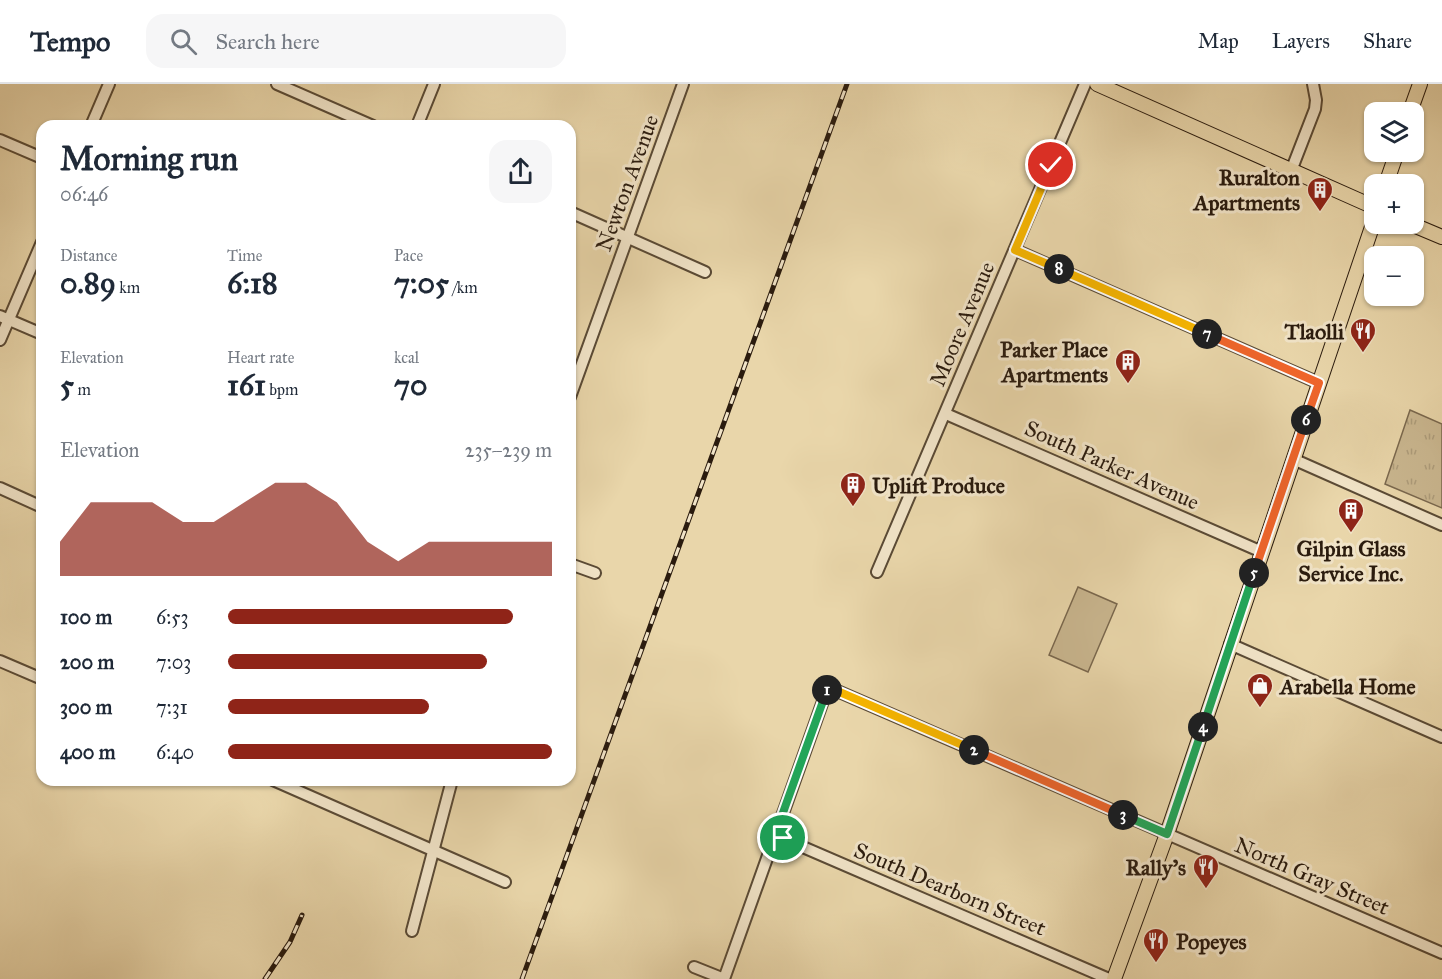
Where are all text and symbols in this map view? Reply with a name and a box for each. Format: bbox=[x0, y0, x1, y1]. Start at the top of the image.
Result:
search box bbox=[146, 14, 566, 68]
text: Tempo bbox=[30, 24, 110, 59]
icon: search bbox=[167, 25, 200, 58]
text: Search here bbox=[215, 28, 320, 55]
text: Map bbox=[1198, 28, 1239, 54]
text: Layers bbox=[1272, 28, 1330, 54]
text: Share bbox=[1363, 28, 1412, 54]
map controls bbox=[1364, 102, 1424, 306]
button: layers bbox=[1364, 102, 1424, 162]
street label: Newton Avenue bbox=[590, 111, 664, 255]
text: Morning run bbox=[60, 139, 238, 179]
pin bbox=[1025, 139, 1076, 190]
button: share bbox=[489, 140, 552, 203]
icon: check bbox=[1034, 148, 1067, 181]
place label: Ruralton Apartments bbox=[1192, 164, 1300, 216]
button: + bbox=[1364, 174, 1424, 234]
building icon: Ruralton Apartments bbox=[1305, 175, 1335, 213]
text: 06:46 bbox=[60, 182, 108, 206]
text: Distance bbox=[60, 246, 117, 265]
text: Time bbox=[227, 246, 262, 265]
text: Pace bbox=[394, 246, 423, 265]
button: − bbox=[1364, 246, 1424, 306]
pin: 8 bbox=[1044, 254, 1074, 284]
street label: Moore Avenue bbox=[924, 258, 1000, 390]
text: 8 bbox=[1055, 259, 1063, 278]
text: 0.89 bbox=[60, 265, 116, 301]
text: 6:18 bbox=[227, 265, 278, 301]
text: 7:05 bbox=[394, 265, 449, 301]
text: km bbox=[116, 278, 140, 297]
text: /km bbox=[449, 278, 478, 297]
restaurant icon: Tlaolli bbox=[1348, 316, 1378, 354]
place label: Tlaolli bbox=[1283, 318, 1345, 345]
pin: 7 bbox=[1192, 319, 1222, 349]
text: 7 bbox=[1203, 324, 1211, 343]
place label: Parker Place Apartments bbox=[1000, 336, 1108, 388]
building icon: Parker Place Apartments bbox=[1113, 347, 1143, 385]
text: Elevation bbox=[60, 348, 124, 367]
text: Heart rate bbox=[227, 348, 294, 367]
text: kcal bbox=[394, 348, 419, 367]
text: 5 bbox=[60, 367, 74, 403]
text: 161 bbox=[227, 367, 266, 403]
text: 70 bbox=[394, 367, 427, 403]
text: m bbox=[74, 380, 91, 399]
text: bpm bbox=[266, 380, 298, 399]
pin: 6 bbox=[1291, 405, 1321, 435]
text: 6 bbox=[1302, 410, 1310, 429]
street label: South Parker Avenue bbox=[1021, 414, 1203, 516]
text: Elevation bbox=[60, 438, 139, 462]
text: 235–239 m bbox=[465, 438, 552, 462]
building icon: Uplift Produce bbox=[838, 470, 868, 508]
place label: Uplift Produce bbox=[872, 472, 1005, 499]
building icon: Gilpin Glass Service Inc. bbox=[1336, 496, 1366, 534]
place label: Gilpin Glass Service Inc. bbox=[1296, 535, 1406, 587]
pin: 5 bbox=[1239, 558, 1269, 588]
text: 5 bbox=[1250, 563, 1258, 582]
text: 100 m bbox=[60, 605, 112, 629]
text: 6:53 bbox=[156, 605, 189, 629]
text: 200 m bbox=[60, 650, 114, 674]
text: 7:03 bbox=[156, 650, 191, 674]
shop icon: Arabella Home bbox=[1245, 671, 1275, 709]
place label: Arabella Home bbox=[1278, 673, 1416, 700]
pin: 1 bbox=[812, 675, 842, 705]
text: 1 bbox=[824, 680, 830, 699]
text: 300 m bbox=[60, 695, 112, 719]
text: 7:31 bbox=[156, 695, 188, 719]
pin: 4 bbox=[1188, 712, 1218, 742]
text: 4 bbox=[1199, 717, 1207, 736]
pin: 2 bbox=[959, 735, 989, 765]
text: 400 m bbox=[60, 740, 116, 764]
text: 6:40 bbox=[156, 740, 194, 764]
text: 2 bbox=[970, 740, 978, 759]
pin: 3 bbox=[1108, 800, 1138, 830]
text: 3 bbox=[1120, 805, 1126, 824]
pin bbox=[757, 812, 808, 863]
icon: arrive bbox=[766, 821, 799, 854]
street label: North Gray Street bbox=[1231, 831, 1394, 921]
street label: South Dearborn Street bbox=[850, 836, 1050, 942]
restaurant icon: Rally's bbox=[1191, 852, 1221, 890]
place label: Rally's bbox=[1126, 854, 1186, 881]
restaurant icon: Popeyes bbox=[1141, 926, 1171, 964]
place label: Popeyes bbox=[1176, 928, 1247, 955]

